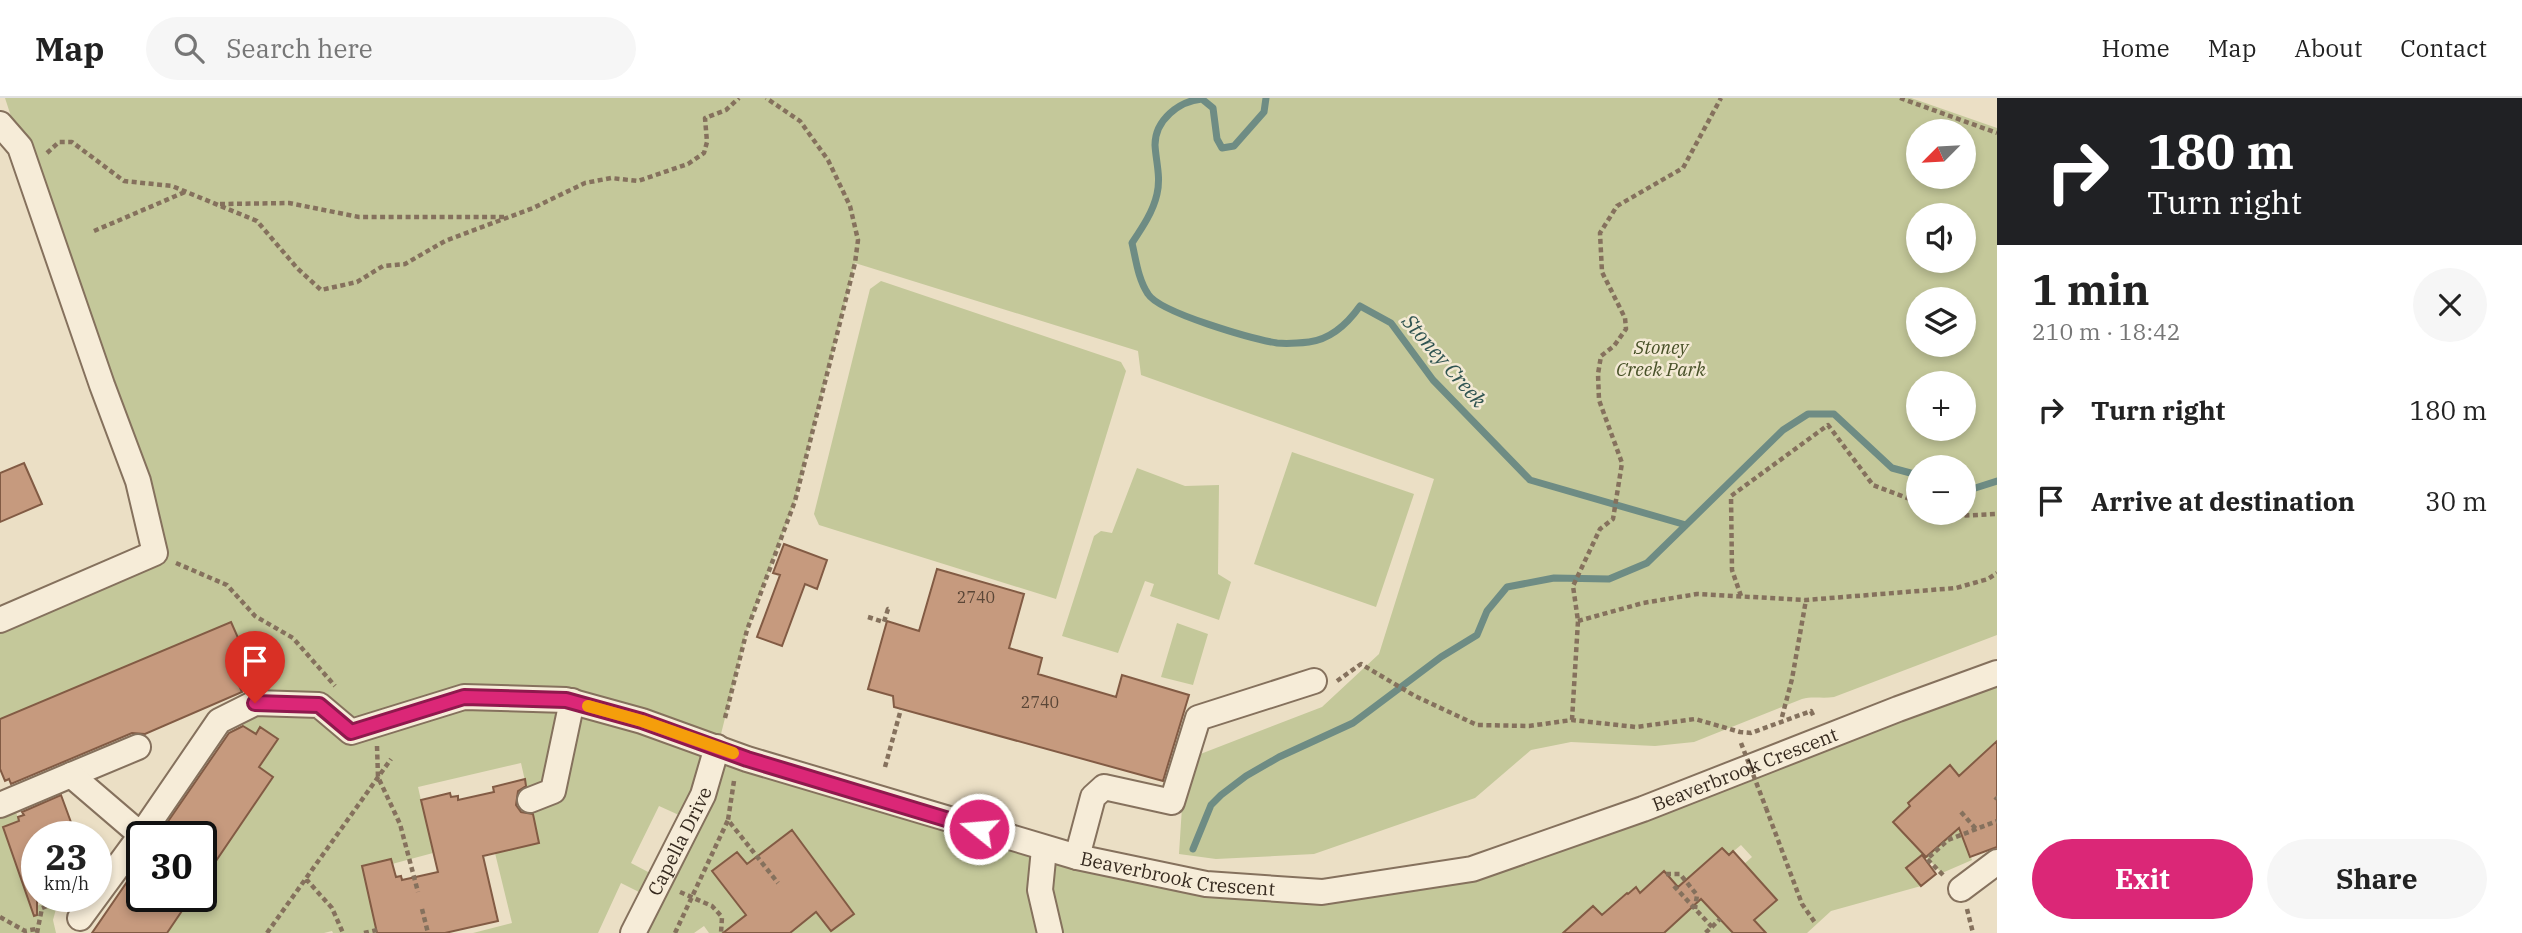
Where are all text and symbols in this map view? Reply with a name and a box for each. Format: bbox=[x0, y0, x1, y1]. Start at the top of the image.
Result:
search box bbox=[146, 17, 636, 80]
text: Map bbox=[35, 27, 104, 70]
icon: search bbox=[170, 29, 208, 67]
text: Search here bbox=[226, 31, 373, 65]
text: Home bbox=[2102, 32, 2170, 64]
text: Map bbox=[2208, 32, 2256, 64]
text: About bbox=[2294, 32, 2362, 64]
text: Contact bbox=[2400, 32, 2487, 64]
north arrow bbox=[1906, 119, 1976, 189]
map controls bbox=[1906, 119, 1976, 525]
text: 180 m bbox=[2147, 119, 2294, 182]
icon: right bbox=[2032, 126, 2123, 217]
text: Turn right bbox=[2147, 181, 2302, 223]
button: sound bbox=[1906, 203, 1976, 273]
text: 1 min bbox=[2032, 262, 2150, 317]
button: close bbox=[2413, 268, 2487, 342]
button: layers bbox=[1906, 287, 1976, 357]
water label: Stoney Creek bbox=[1396, 307, 1494, 414]
text: 210 m · 18:42 bbox=[2032, 316, 2181, 346]
park label: Stoney Creek Park bbox=[1616, 335, 1707, 381]
button: + bbox=[1906, 371, 1976, 441]
icon: right bbox=[2032, 391, 2070, 429]
text: Turn right bbox=[2091, 393, 2225, 427]
text: 180 m bbox=[2409, 393, 2487, 427]
button: − bbox=[1906, 455, 1976, 525]
icon: arrive bbox=[2032, 482, 2070, 520]
text: Arrive at destination bbox=[2091, 484, 2355, 518]
text: 30 m bbox=[2425, 484, 2487, 518]
house number: 2740 bbox=[957, 587, 995, 607]
pin bbox=[225, 631, 285, 703]
icon: arrive bbox=[236, 642, 274, 680]
house number: 2740 bbox=[1021, 692, 1059, 712]
street label: Beaverbrook Crescent bbox=[1648, 722, 1841, 816]
street label: Capella Drive bbox=[642, 784, 717, 900]
position arrow bbox=[942, 792, 1016, 866]
speed limit sign: 30 bbox=[126, 821, 217, 912]
text: 23 bbox=[45, 834, 88, 880]
button: Exit bbox=[2032, 839, 2253, 919]
button: Share bbox=[2267, 839, 2487, 919]
street label: Beaverbrook Crescent bbox=[1078, 846, 1276, 901]
text: km/h bbox=[44, 872, 89, 895]

